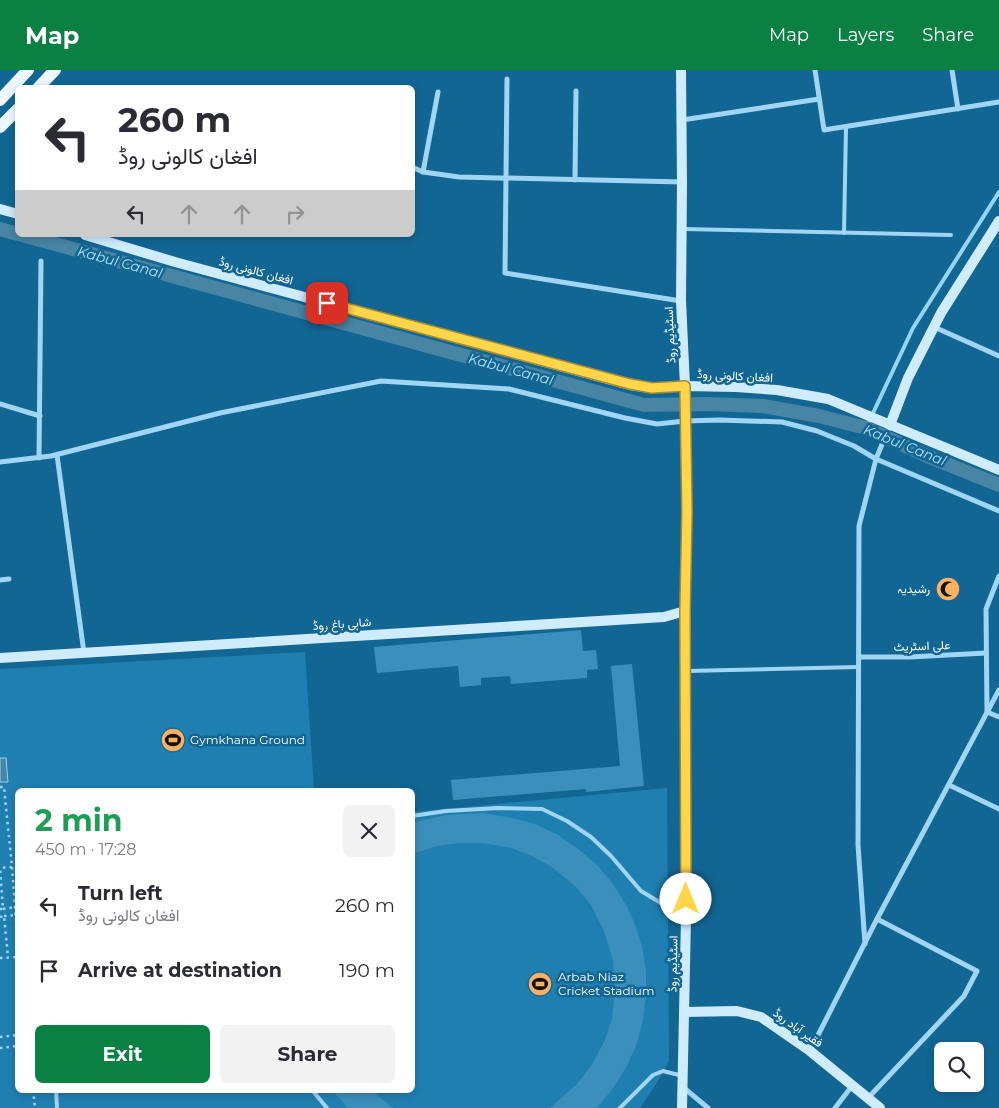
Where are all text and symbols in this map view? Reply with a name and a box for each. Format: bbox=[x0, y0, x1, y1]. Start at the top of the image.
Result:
text: Map bbox=[25, 21, 79, 50]
text: Map bbox=[769, 24, 809, 46]
text: Layers bbox=[837, 24, 894, 46]
text: Share bbox=[922, 24, 974, 46]
text: 260 m bbox=[118, 98, 231, 141]
icon: left bbox=[35, 105, 100, 170]
text: افغان کالونی روڈ bbox=[118, 143, 258, 170]
icon: left bbox=[122, 200, 150, 228]
icon: ahead bbox=[175, 200, 203, 228]
icon: ahead bbox=[228, 200, 256, 228]
icon: right bbox=[281, 200, 309, 228]
water label: Kabul Canal bbox=[75, 242, 165, 282]
street label: افغان کالونی روڈ bbox=[217, 253, 295, 289]
pin bbox=[306, 282, 348, 324]
icon: arrive bbox=[313, 289, 341, 317]
street label: اسٹیڈیم روڈ bbox=[661, 306, 679, 364]
water label: Kabul Canal bbox=[466, 349, 556, 389]
street label: افغان کالونی روڈ bbox=[697, 366, 773, 386]
water label: Kabul Canal bbox=[861, 420, 949, 470]
mosque icon: رشیدیہ bbox=[935, 576, 961, 602]
place label: رشیدیہ bbox=[897, 581, 930, 597]
street label: شاہی باغ روڈ bbox=[312, 614, 372, 635]
street label: علی اسٹریٹ bbox=[893, 637, 951, 655]
sports icon: Gymkhana Ground bbox=[160, 727, 186, 753]
place label: Gymkhana Ground bbox=[190, 732, 305, 747]
text: 2 min bbox=[35, 802, 122, 839]
button: close bbox=[343, 805, 395, 857]
text: 450 m · 17:28 bbox=[35, 840, 136, 859]
position arrow bbox=[659, 872, 711, 924]
text: Turn left bbox=[78, 882, 163, 905]
icon: left bbox=[35, 892, 63, 920]
text: 260 m bbox=[335, 894, 395, 917]
text: افغان کالونی روڈ bbox=[78, 906, 180, 925]
street label: اسٹیڈیم روڈ bbox=[665, 936, 681, 992]
icon: arrive bbox=[35, 957, 63, 985]
text: Arrive at destination bbox=[78, 959, 282, 982]
text: 190 m bbox=[339, 959, 395, 982]
place label: Arbab Niaz Cricket Stadium bbox=[558, 969, 655, 998]
sports icon: Arbab Niaz Cricket Stadium bbox=[527, 971, 553, 997]
street label: فقیر آباد روڈ bbox=[770, 1005, 826, 1051]
button: Exit bbox=[35, 1025, 210, 1083]
button: Share bbox=[220, 1025, 395, 1083]
map controls bbox=[934, 1042, 984, 1092]
button: search bbox=[934, 1042, 984, 1092]

